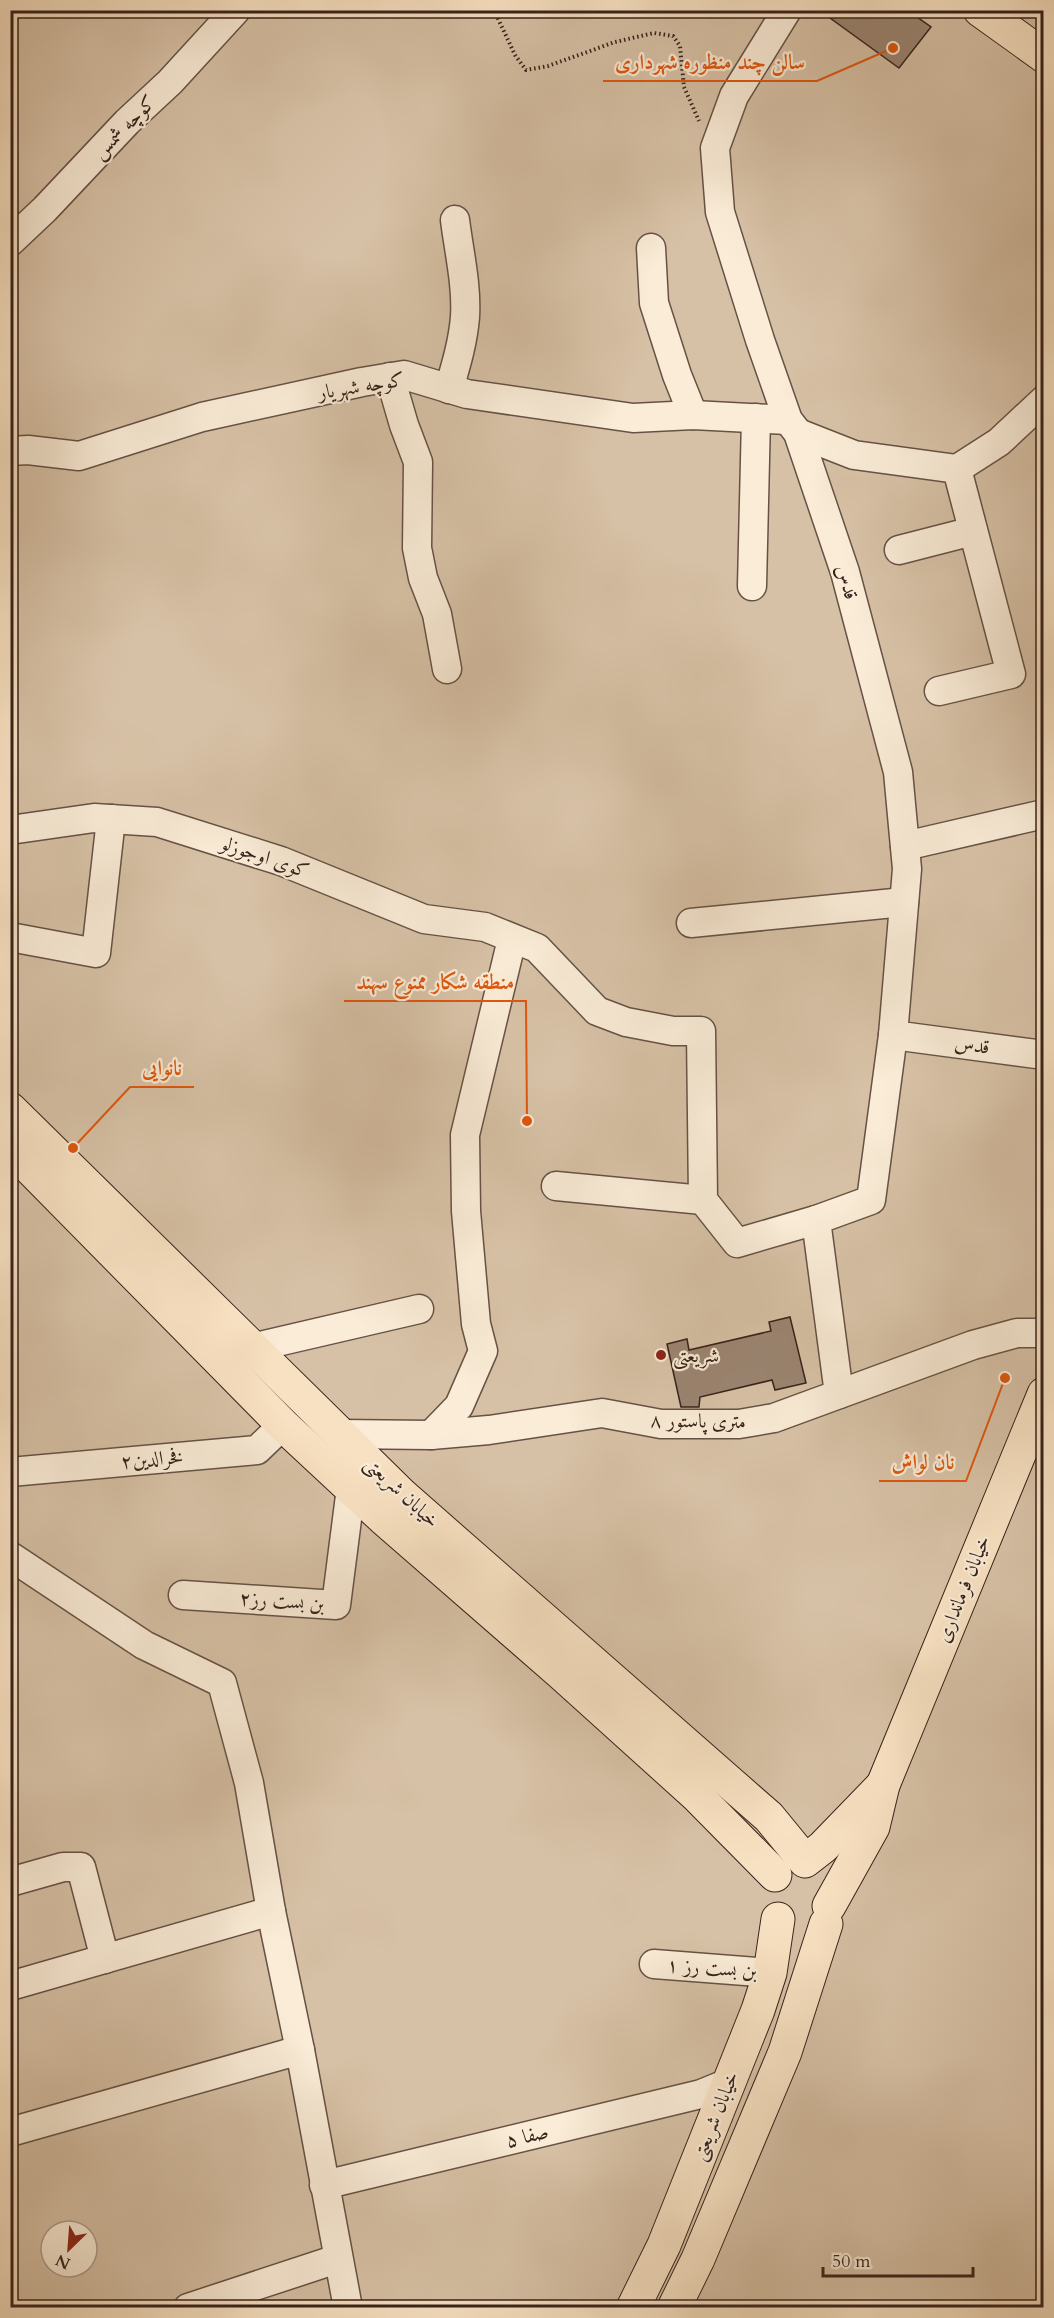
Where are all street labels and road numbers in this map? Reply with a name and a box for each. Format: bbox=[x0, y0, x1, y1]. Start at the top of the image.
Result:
street label: کوچه شمس bbox=[86, 89, 162, 165]
street label: کوچه شهریار bbox=[314, 366, 406, 406]
street label: قدس bbox=[829, 561, 865, 603]
street label: کوی اوجوزلو bbox=[215, 829, 313, 885]
street label: قدس bbox=[953, 1029, 991, 1061]
street label: ۸ متری پاستور bbox=[650, 1407, 746, 1436]
street label: فخرالدین۲ bbox=[120, 1443, 184, 1475]
street label: خیابان شریعتی bbox=[358, 1450, 446, 1535]
street label: خیابان فرمانداری bbox=[929, 1531, 997, 1647]
street label: بن بست رز۲ bbox=[239, 1585, 326, 1617]
street label: بن بست رز ۱ bbox=[666, 1951, 758, 1985]
street label: خیابان شریعتی bbox=[685, 2067, 746, 2165]
street label: صفا ۵ bbox=[503, 2118, 551, 2154]

